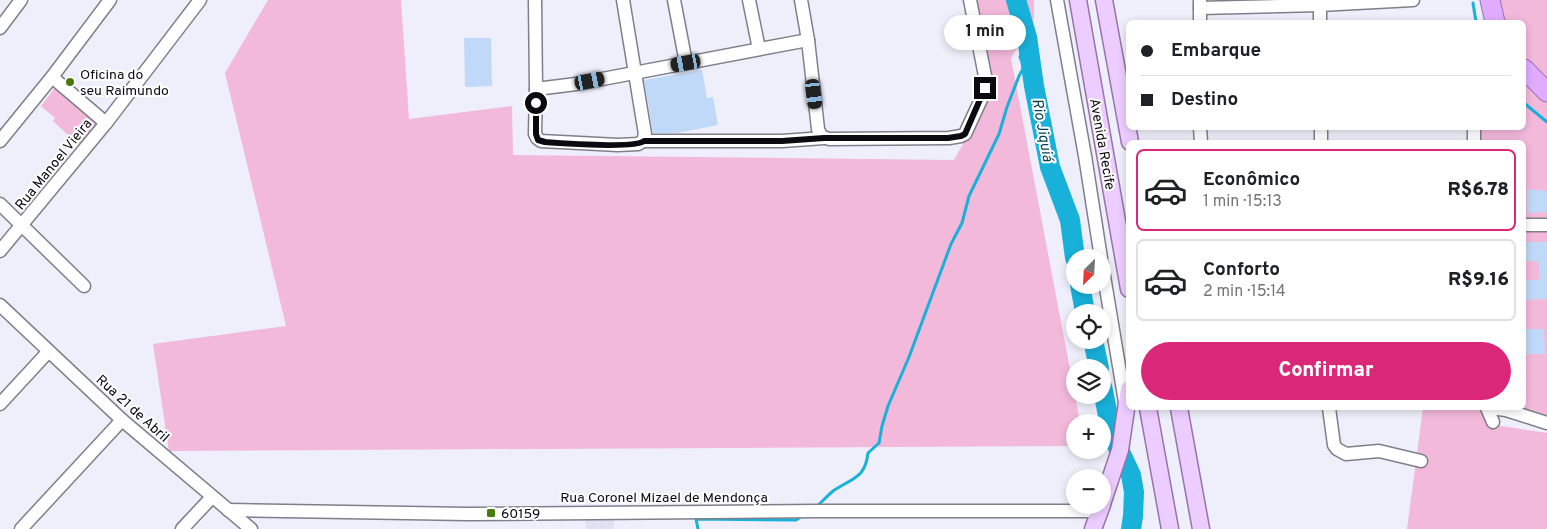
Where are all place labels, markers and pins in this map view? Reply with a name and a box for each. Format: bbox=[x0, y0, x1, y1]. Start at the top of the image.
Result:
place label: Oficina do seu Raimundo bbox=[80, 67, 169, 100]
marker: Oficina do seu Raimundo bbox=[64, 76, 76, 88]
place label: 60159 bbox=[501, 506, 540, 523]
marker: 60159 bbox=[485, 507, 497, 519]

